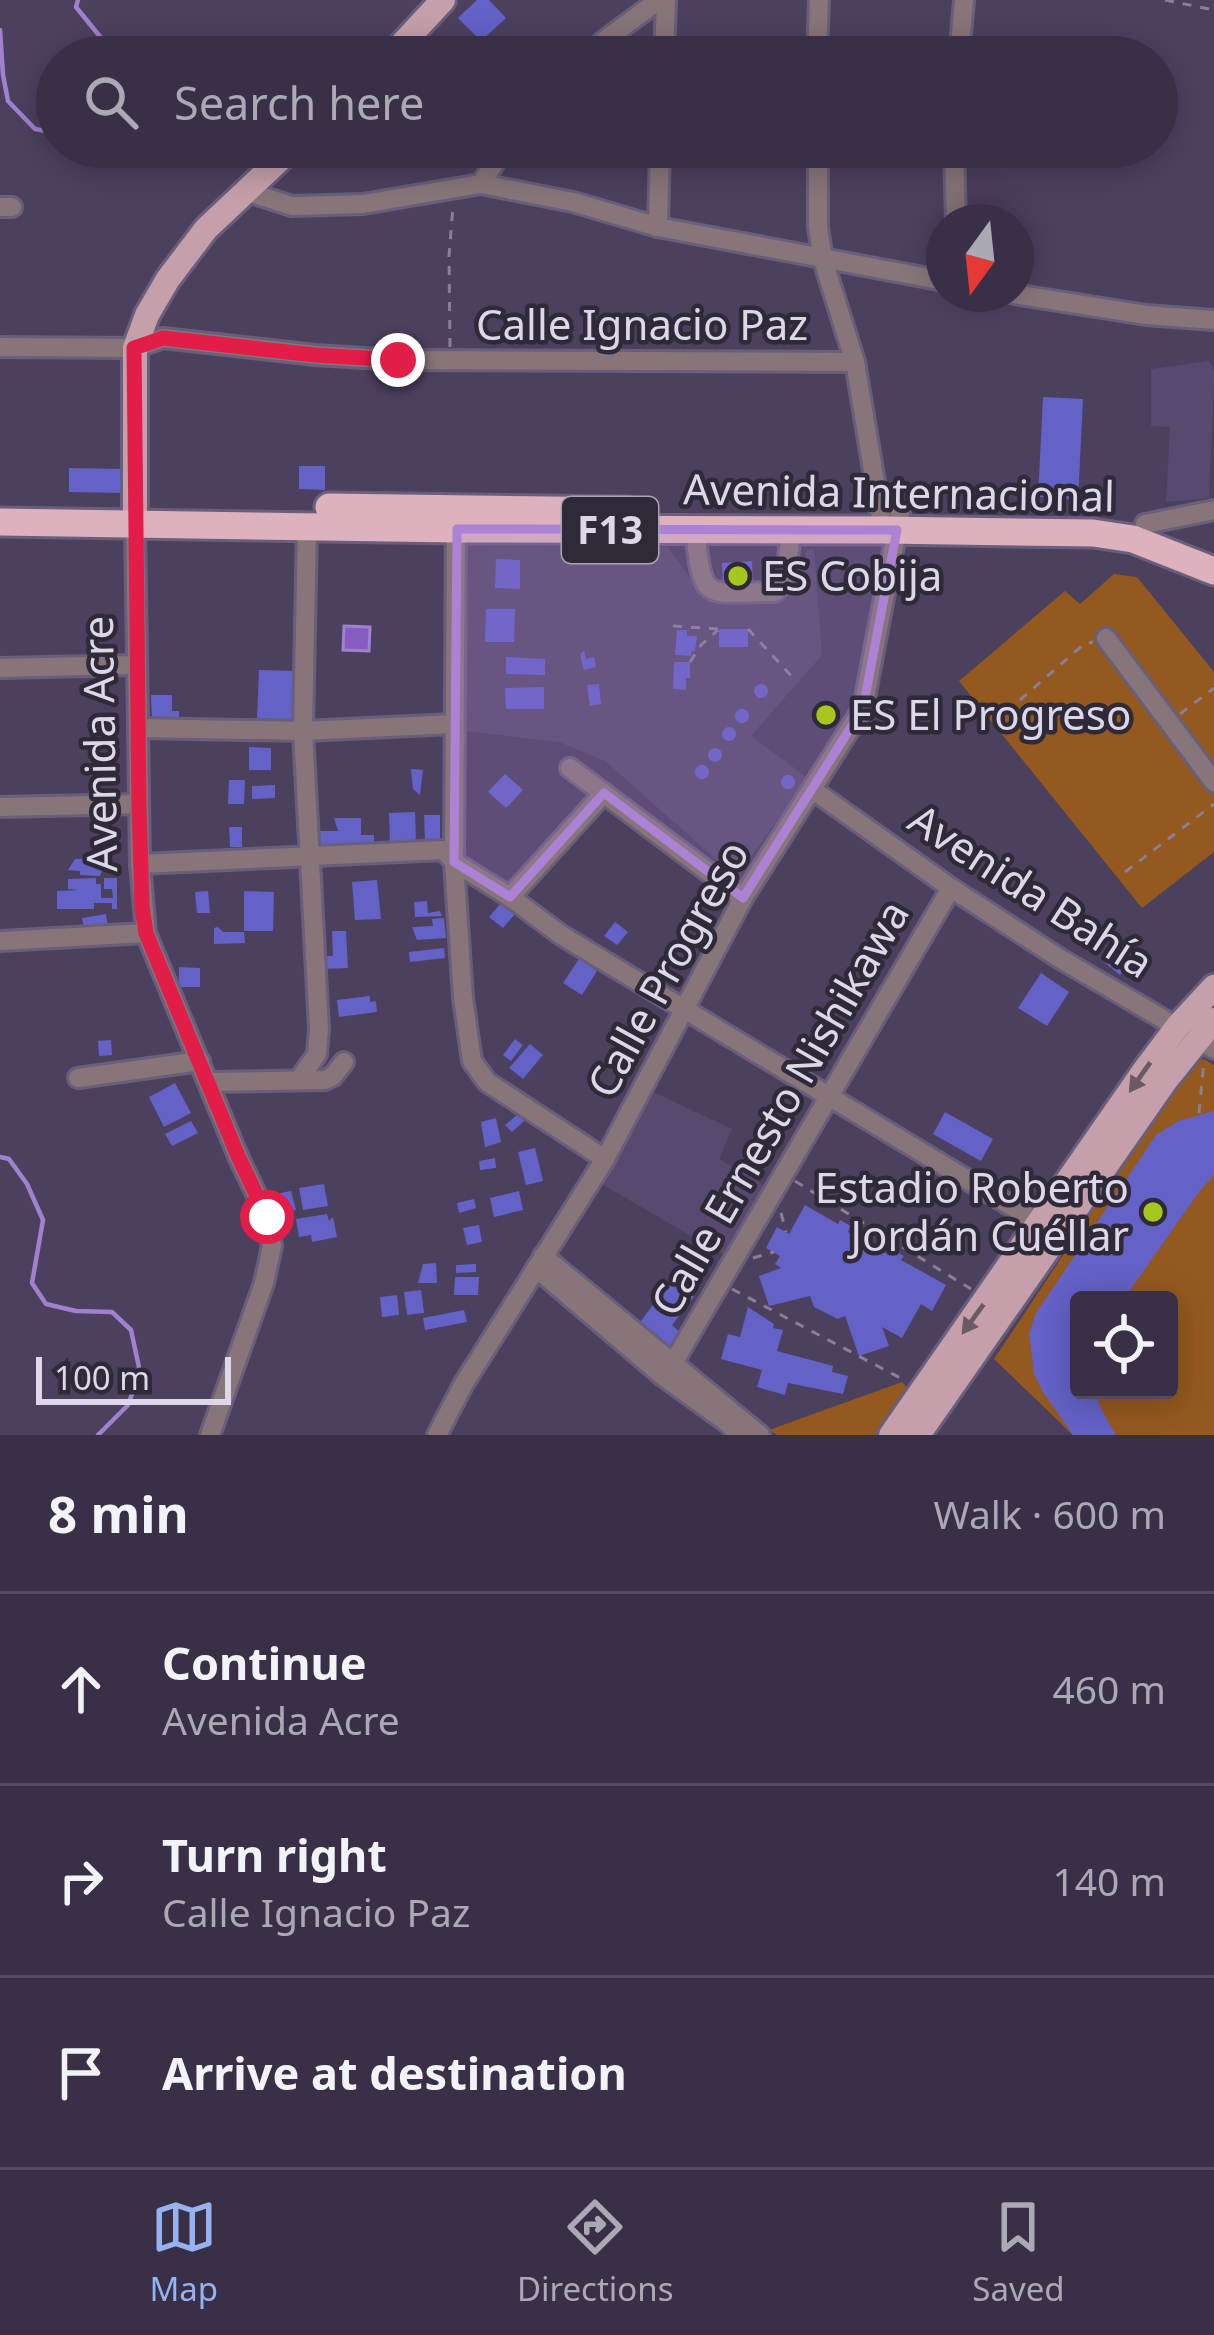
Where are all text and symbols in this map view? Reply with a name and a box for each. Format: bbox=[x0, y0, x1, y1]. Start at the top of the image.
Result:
search box bbox=[36, 36, 1178, 168]
icon: search bbox=[78, 69, 144, 135]
text: Search here bbox=[174, 72, 424, 133]
north arrow bbox=[926, 204, 1034, 312]
street label: Calle Ignacio Paz bbox=[476, 295, 808, 352]
route end bbox=[371, 333, 425, 387]
street label: Avenida Internacional bbox=[683, 459, 1115, 524]
road number: F13 bbox=[562, 497, 658, 563]
place label: ES Cobija bbox=[762, 546, 942, 603]
marker: ES Cobija bbox=[725, 563, 751, 589]
street label: Avenida Acre bbox=[68, 615, 129, 873]
place label: ES El Progreso bbox=[850, 685, 1131, 742]
marker: ES El Progreso bbox=[813, 702, 839, 728]
street label: Avenida Bahía bbox=[899, 790, 1165, 990]
street label: Calle Progreso bbox=[573, 830, 761, 1107]
street label: Calle Ernesto Nishikawa bbox=[636, 889, 921, 1325]
one-way arrow bbox=[1129, 1061, 1153, 1093]
place label: Estadio Roberto Jordán Cuéllar bbox=[815, 1158, 1129, 1263]
route start bbox=[240, 1190, 294, 1244]
marker: Estadio Roberto Jordán Cuéllar bbox=[1140, 1199, 1166, 1225]
map controls bbox=[1070, 1291, 1178, 1399]
button: locate bbox=[1070, 1291, 1178, 1399]
one-way arrow bbox=[962, 1303, 985, 1335]
scale bar bbox=[36, 1351, 231, 1404]
text: 100 m bbox=[54, 1355, 150, 1400]
text: 8 min bbox=[48, 1478, 189, 1548]
text: Walk · 600 m bbox=[933, 1487, 1166, 1540]
text: Continue bbox=[162, 1632, 367, 1693]
icon: ahead bbox=[48, 1656, 114, 1722]
text: 460 m bbox=[1052, 1662, 1166, 1715]
text: Avenida Acre bbox=[162, 1693, 400, 1746]
text: Turn right bbox=[162, 1824, 387, 1885]
icon: right bbox=[48, 1848, 114, 1914]
text: 140 m bbox=[1052, 1854, 1166, 1907]
text: Calle Ignacio Paz bbox=[162, 1885, 470, 1938]
icon: arrive bbox=[48, 2040, 114, 2106]
text: Arrive at destination bbox=[162, 2042, 627, 2103]
tab: Map bbox=[149, 2194, 218, 2311]
tab: Directions bbox=[517, 2194, 674, 2311]
tab: Saved bbox=[972, 2194, 1065, 2311]

